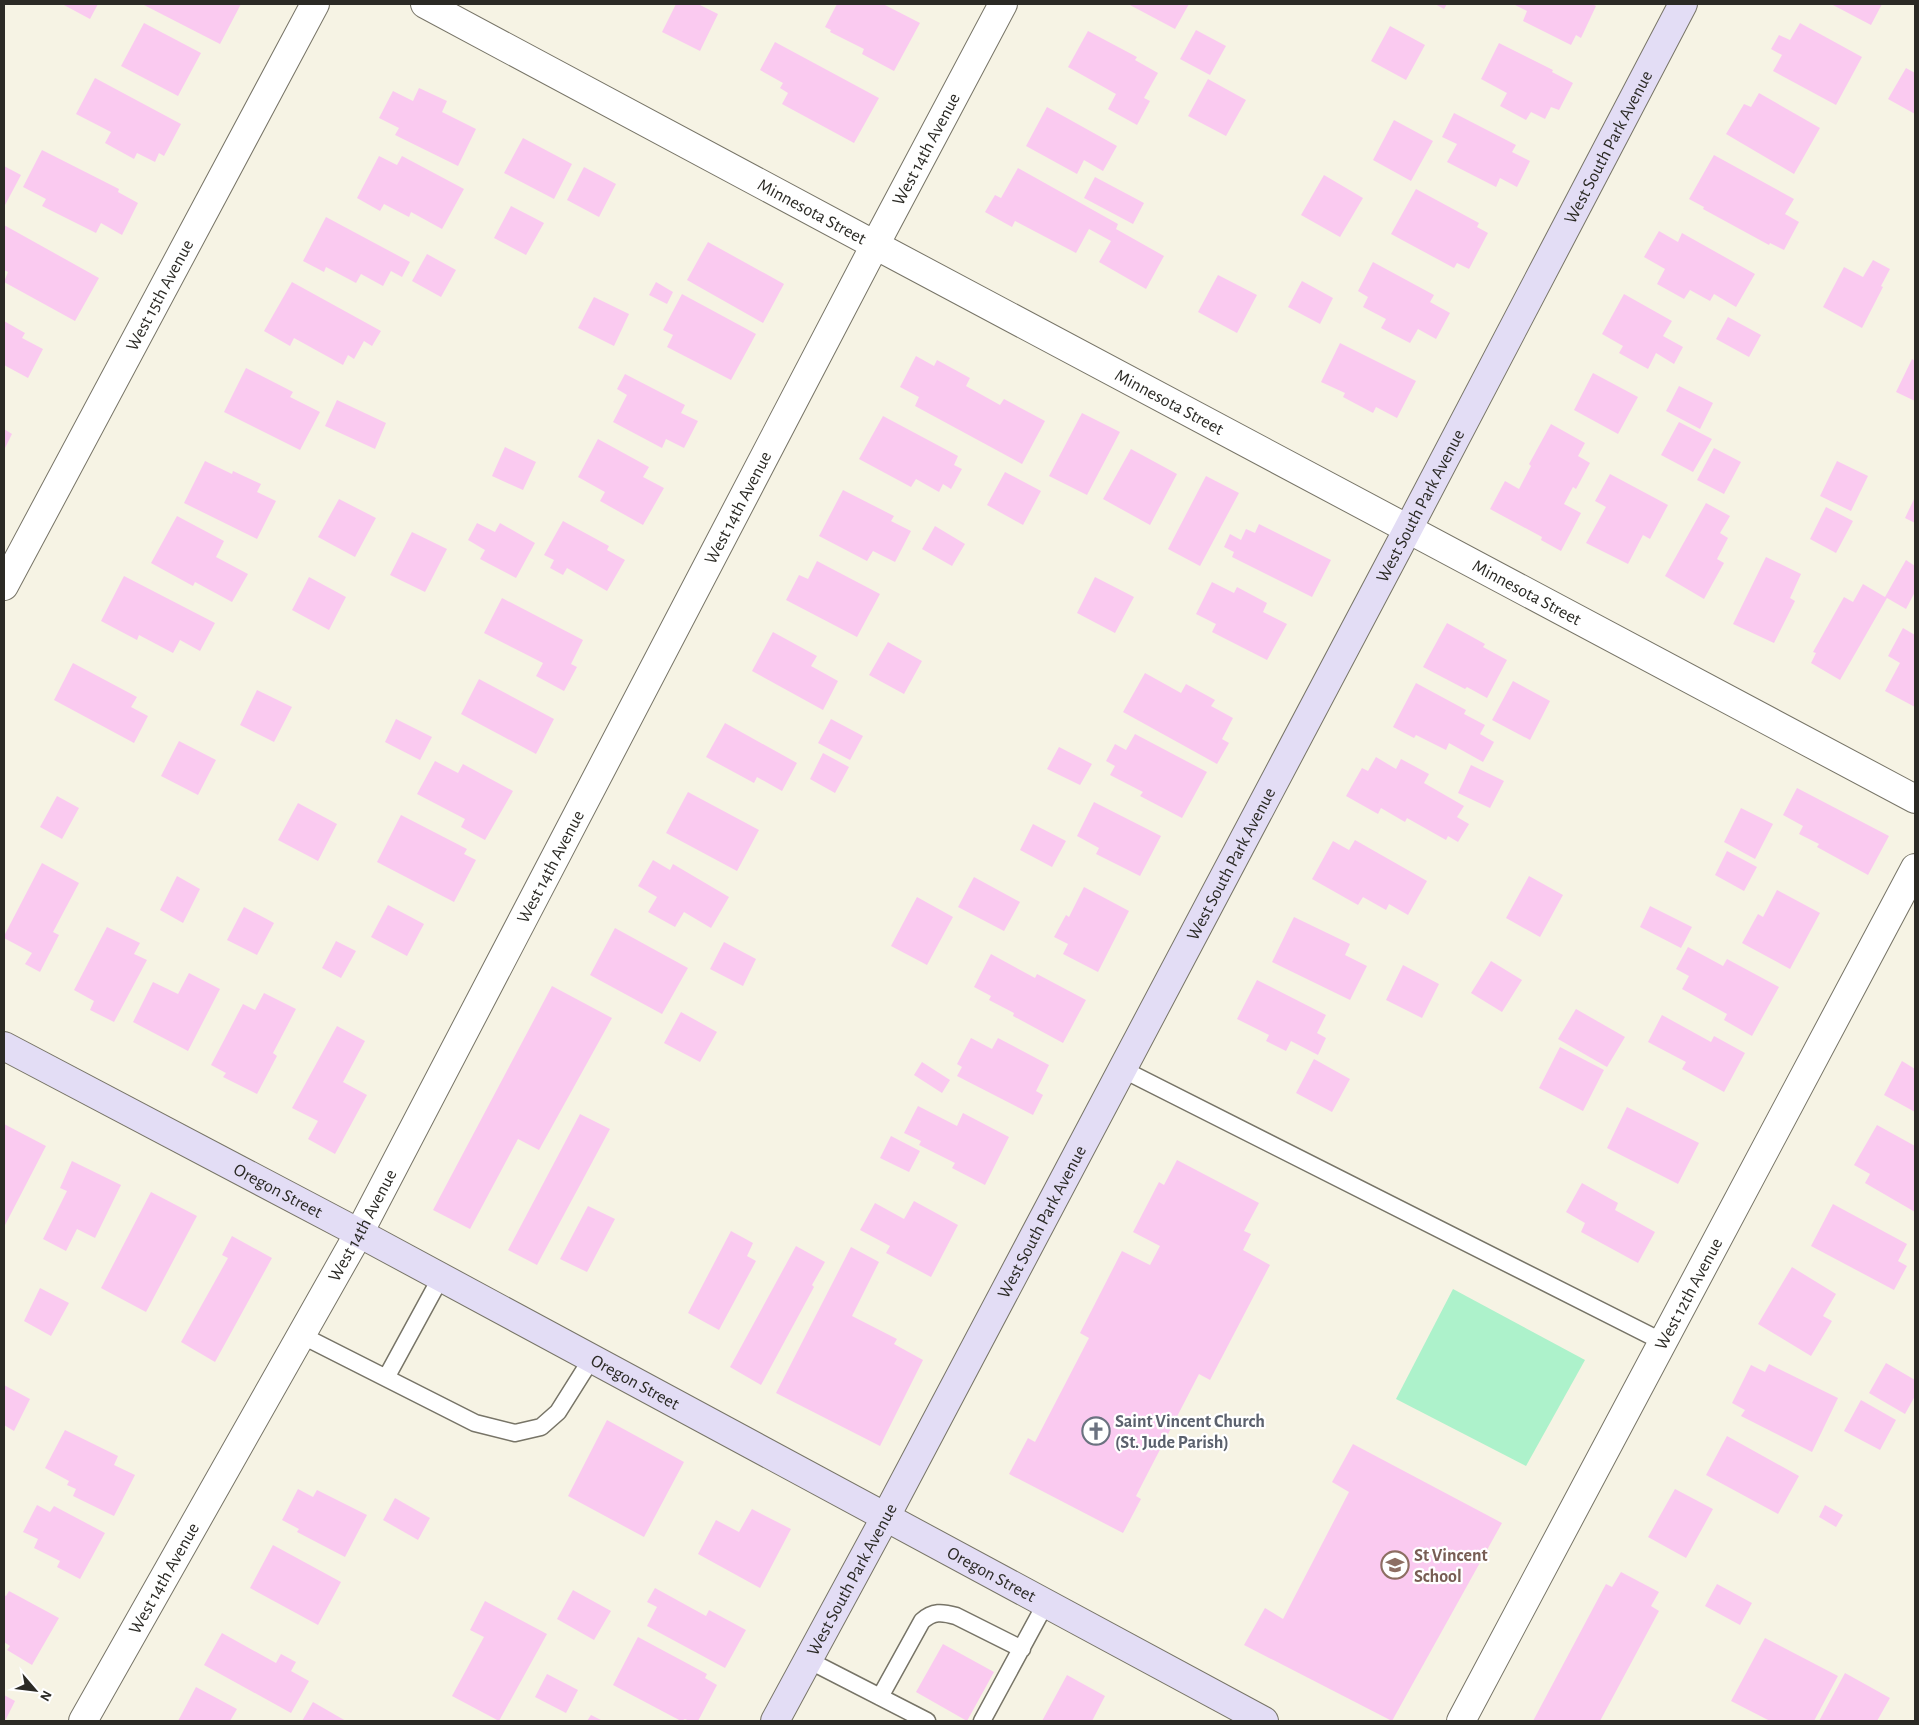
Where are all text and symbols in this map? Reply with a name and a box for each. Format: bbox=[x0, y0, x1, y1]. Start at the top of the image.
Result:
street label: West South Park Avenue bbox=[1562, 68, 1656, 227]
street label: West 14th Avenue bbox=[890, 90, 964, 209]
street label: Minnesota Street bbox=[754, 176, 869, 249]
street label: West 15th Avenue bbox=[123, 237, 197, 354]
street label: Minnesota Street bbox=[1112, 366, 1226, 439]
street label: West South Park Avenue bbox=[1374, 427, 1469, 585]
street label: West 14th Avenue bbox=[702, 449, 776, 567]
street label: Minnesota Street bbox=[1469, 557, 1584, 629]
street label: West South Park Avenue bbox=[1184, 785, 1280, 944]
street label: West 14th Avenue bbox=[514, 808, 588, 926]
street label: West South Park Avenue bbox=[995, 1143, 1090, 1302]
street label: Oregon Street bbox=[230, 1161, 325, 1222]
street label: West 14th Avenue bbox=[325, 1167, 401, 1285]
street label: West 12th Avenue bbox=[1652, 1235, 1726, 1353]
street label: Oregon Street bbox=[588, 1352, 682, 1414]
place label: Saint Vincent Church (St. Jude Parish) bbox=[1115, 1413, 1265, 1452]
church icon: Saint Vincent Church (St. Jude Parish) bbox=[1081, 1416, 1111, 1446]
street label: West South Park Avenue bbox=[804, 1501, 901, 1659]
street label: West 14th Avenue bbox=[126, 1520, 203, 1637]
street label: Oregon Street bbox=[944, 1544, 1039, 1606]
place label: St Vincent School bbox=[1414, 1547, 1488, 1586]
school or university icon: St Vincent School bbox=[1380, 1550, 1410, 1580]
north arrow bbox=[10, 1665, 60, 1715]
text: N bbox=[37, 1688, 54, 1703]

